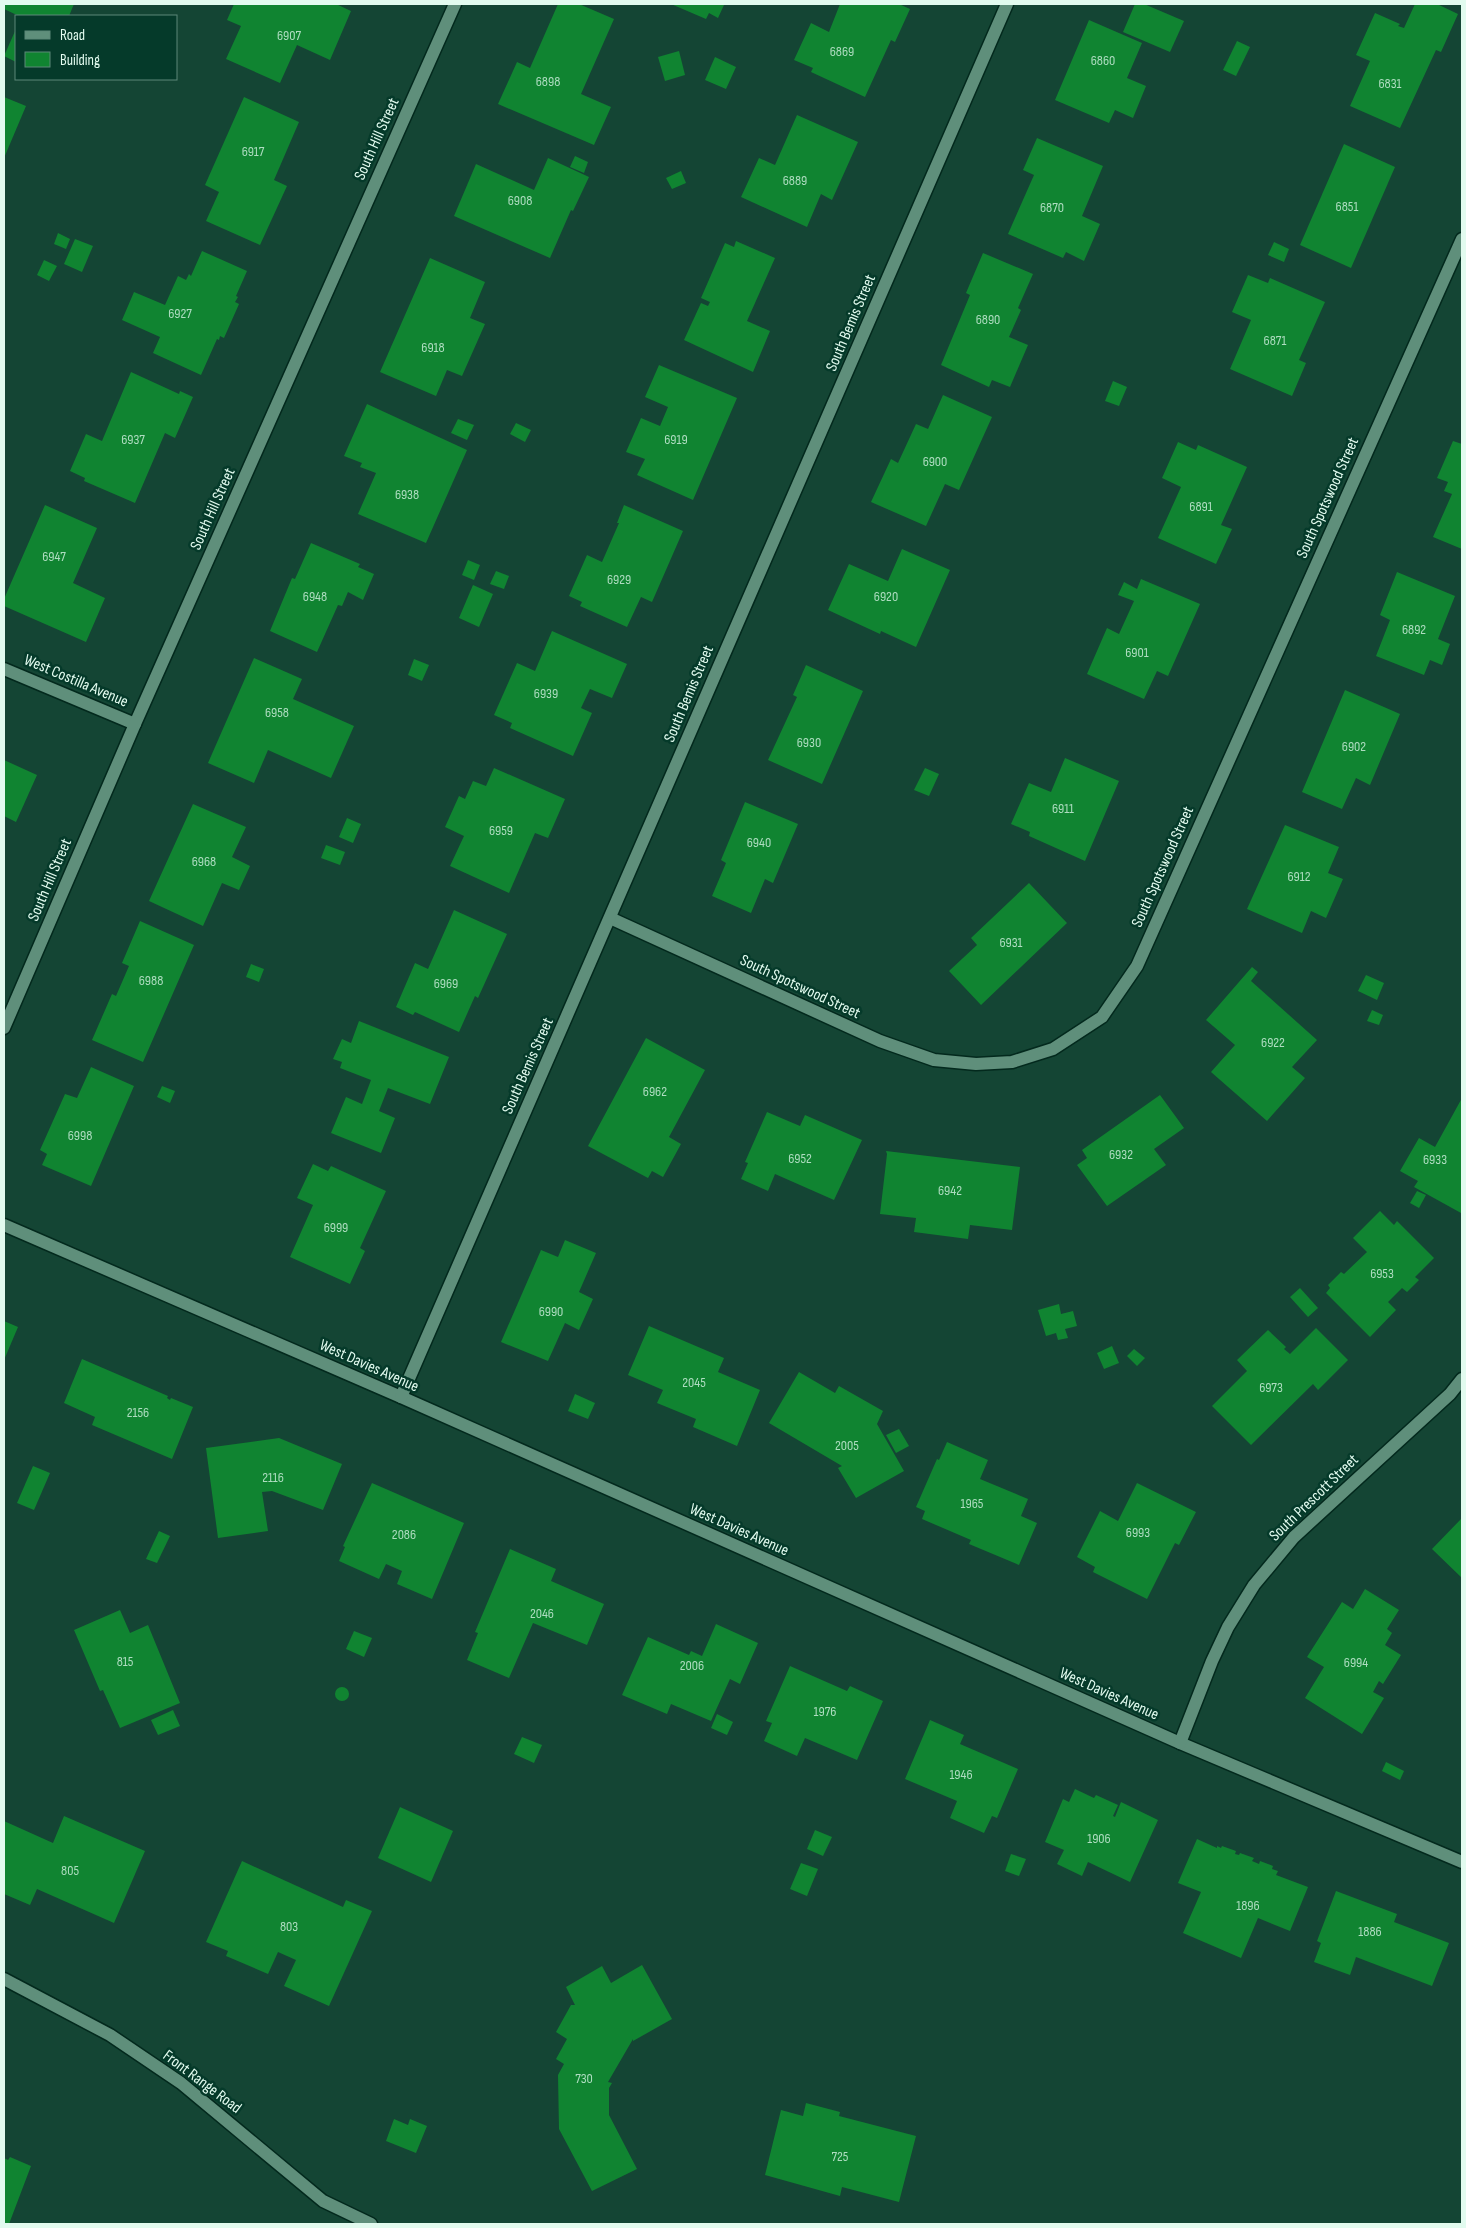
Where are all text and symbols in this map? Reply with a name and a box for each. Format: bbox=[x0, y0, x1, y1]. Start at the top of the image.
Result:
legend bbox=[15, 15, 178, 80]
text: Road bbox=[60, 26, 85, 45]
house number: 6907 bbox=[277, 27, 301, 44]
house number: 6869 bbox=[830, 43, 854, 60]
text: Building bbox=[60, 51, 100, 70]
house number: 6860 bbox=[1091, 52, 1115, 69]
house number: 6898 bbox=[536, 73, 560, 90]
house number: 6831 bbox=[1378, 75, 1402, 92]
street label: South Hill Street bbox=[350, 95, 404, 183]
house number: 6917 bbox=[242, 143, 265, 160]
house number: 6889 bbox=[783, 172, 807, 189]
house number: 6908 bbox=[508, 192, 532, 209]
house number: 6851 bbox=[1336, 198, 1358, 215]
house number: 6870 bbox=[1040, 199, 1064, 216]
street label: South Bemis Street bbox=[822, 272, 880, 374]
house number: 6927 bbox=[168, 305, 192, 322]
house number: 6890 bbox=[976, 311, 1000, 328]
house number: 6871 bbox=[1264, 332, 1286, 349]
house number: 6918 bbox=[421, 339, 445, 356]
house number: 6937 bbox=[121, 431, 145, 448]
house number: 6919 bbox=[664, 431, 688, 448]
street label: South Spotswood Street bbox=[1293, 435, 1363, 561]
house number: 6900 bbox=[923, 453, 947, 470]
street label: South Hill Street bbox=[186, 465, 240, 553]
house number: 6938 bbox=[395, 486, 419, 503]
house number: 6891 bbox=[1189, 498, 1213, 515]
house number: 6947 bbox=[42, 548, 66, 565]
house number: 6929 bbox=[607, 571, 631, 588]
house number: 6948 bbox=[303, 588, 327, 605]
house number: 6920 bbox=[874, 588, 898, 605]
house number: 6892 bbox=[1402, 621, 1426, 638]
street label: South Bemis Street bbox=[660, 643, 718, 745]
house number: 6901 bbox=[1125, 644, 1149, 661]
street label: West Costilla Avenue bbox=[21, 650, 131, 712]
house number: 6939 bbox=[534, 685, 558, 702]
house number: 6958 bbox=[265, 704, 289, 721]
house number: 6930 bbox=[797, 734, 821, 751]
house number: 6902 bbox=[1342, 738, 1366, 755]
house number: 6911 bbox=[1052, 800, 1074, 817]
street label: South Spotswood Street bbox=[1128, 804, 1198, 930]
house number: 6959 bbox=[489, 822, 513, 839]
house number: 6940 bbox=[747, 834, 771, 851]
street label: South Hill Street bbox=[24, 836, 76, 924]
house number: 6968 bbox=[192, 853, 216, 870]
house number: 6912 bbox=[1287, 868, 1311, 885]
house number: 6931 bbox=[999, 934, 1023, 951]
street label: South Spotswood Street bbox=[737, 951, 863, 1023]
house number: 6988 bbox=[139, 972, 163, 989]
house number: 6969 bbox=[434, 975, 458, 992]
street label: South Bemis Street bbox=[498, 1015, 558, 1117]
house number: 6922 bbox=[1261, 1034, 1285, 1051]
house number: 6962 bbox=[643, 1083, 667, 1100]
house number: 6998 bbox=[68, 1127, 92, 1144]
house number: 6932 bbox=[1109, 1146, 1133, 1163]
house number: 6952 bbox=[788, 1150, 812, 1167]
house number: 6933 bbox=[1423, 1151, 1447, 1168]
house number: 6942 bbox=[938, 1182, 962, 1199]
house number: 6999 bbox=[324, 1219, 348, 1236]
house number: 6953 bbox=[1370, 1265, 1394, 1282]
house number: 6990 bbox=[539, 1303, 563, 1320]
street label: West Davies Avenue bbox=[316, 1336, 422, 1396]
house number: 2045 bbox=[682, 1374, 706, 1391]
house number: 6973 bbox=[1259, 1379, 1283, 1396]
house number: 2156 bbox=[127, 1404, 149, 1421]
house number: 2005 bbox=[835, 1437, 859, 1454]
street label: South Prescott Street bbox=[1265, 1451, 1363, 1545]
house number: 2116 bbox=[262, 1469, 284, 1486]
house number: 1965 bbox=[961, 1495, 984, 1512]
street label: West Davies Avenue bbox=[686, 1500, 792, 1560]
house number: 6993 bbox=[1126, 1524, 1150, 1541]
house number: 2086 bbox=[392, 1526, 416, 1543]
house number: 2046 bbox=[530, 1605, 554, 1622]
house number: 815 bbox=[117, 1653, 134, 1670]
house number: 6994 bbox=[1344, 1654, 1368, 1671]
house number: 2006 bbox=[680, 1657, 704, 1674]
street label: West Davies Avenue bbox=[1056, 1664, 1162, 1724]
house number: 1976 bbox=[814, 1703, 836, 1720]
house number: 1946 bbox=[949, 1766, 973, 1783]
house number: 1906 bbox=[1087, 1830, 1111, 1847]
house number: 805 bbox=[61, 1862, 79, 1879]
house number: 1896 bbox=[1236, 1897, 1260, 1914]
house number: 803 bbox=[280, 1918, 298, 1935]
house number: 1886 bbox=[1358, 1923, 1382, 1940]
street label: Front Range Road bbox=[159, 2046, 245, 2118]
house number: 730 bbox=[575, 2070, 593, 2087]
house number: 725 bbox=[832, 2148, 849, 2165]

